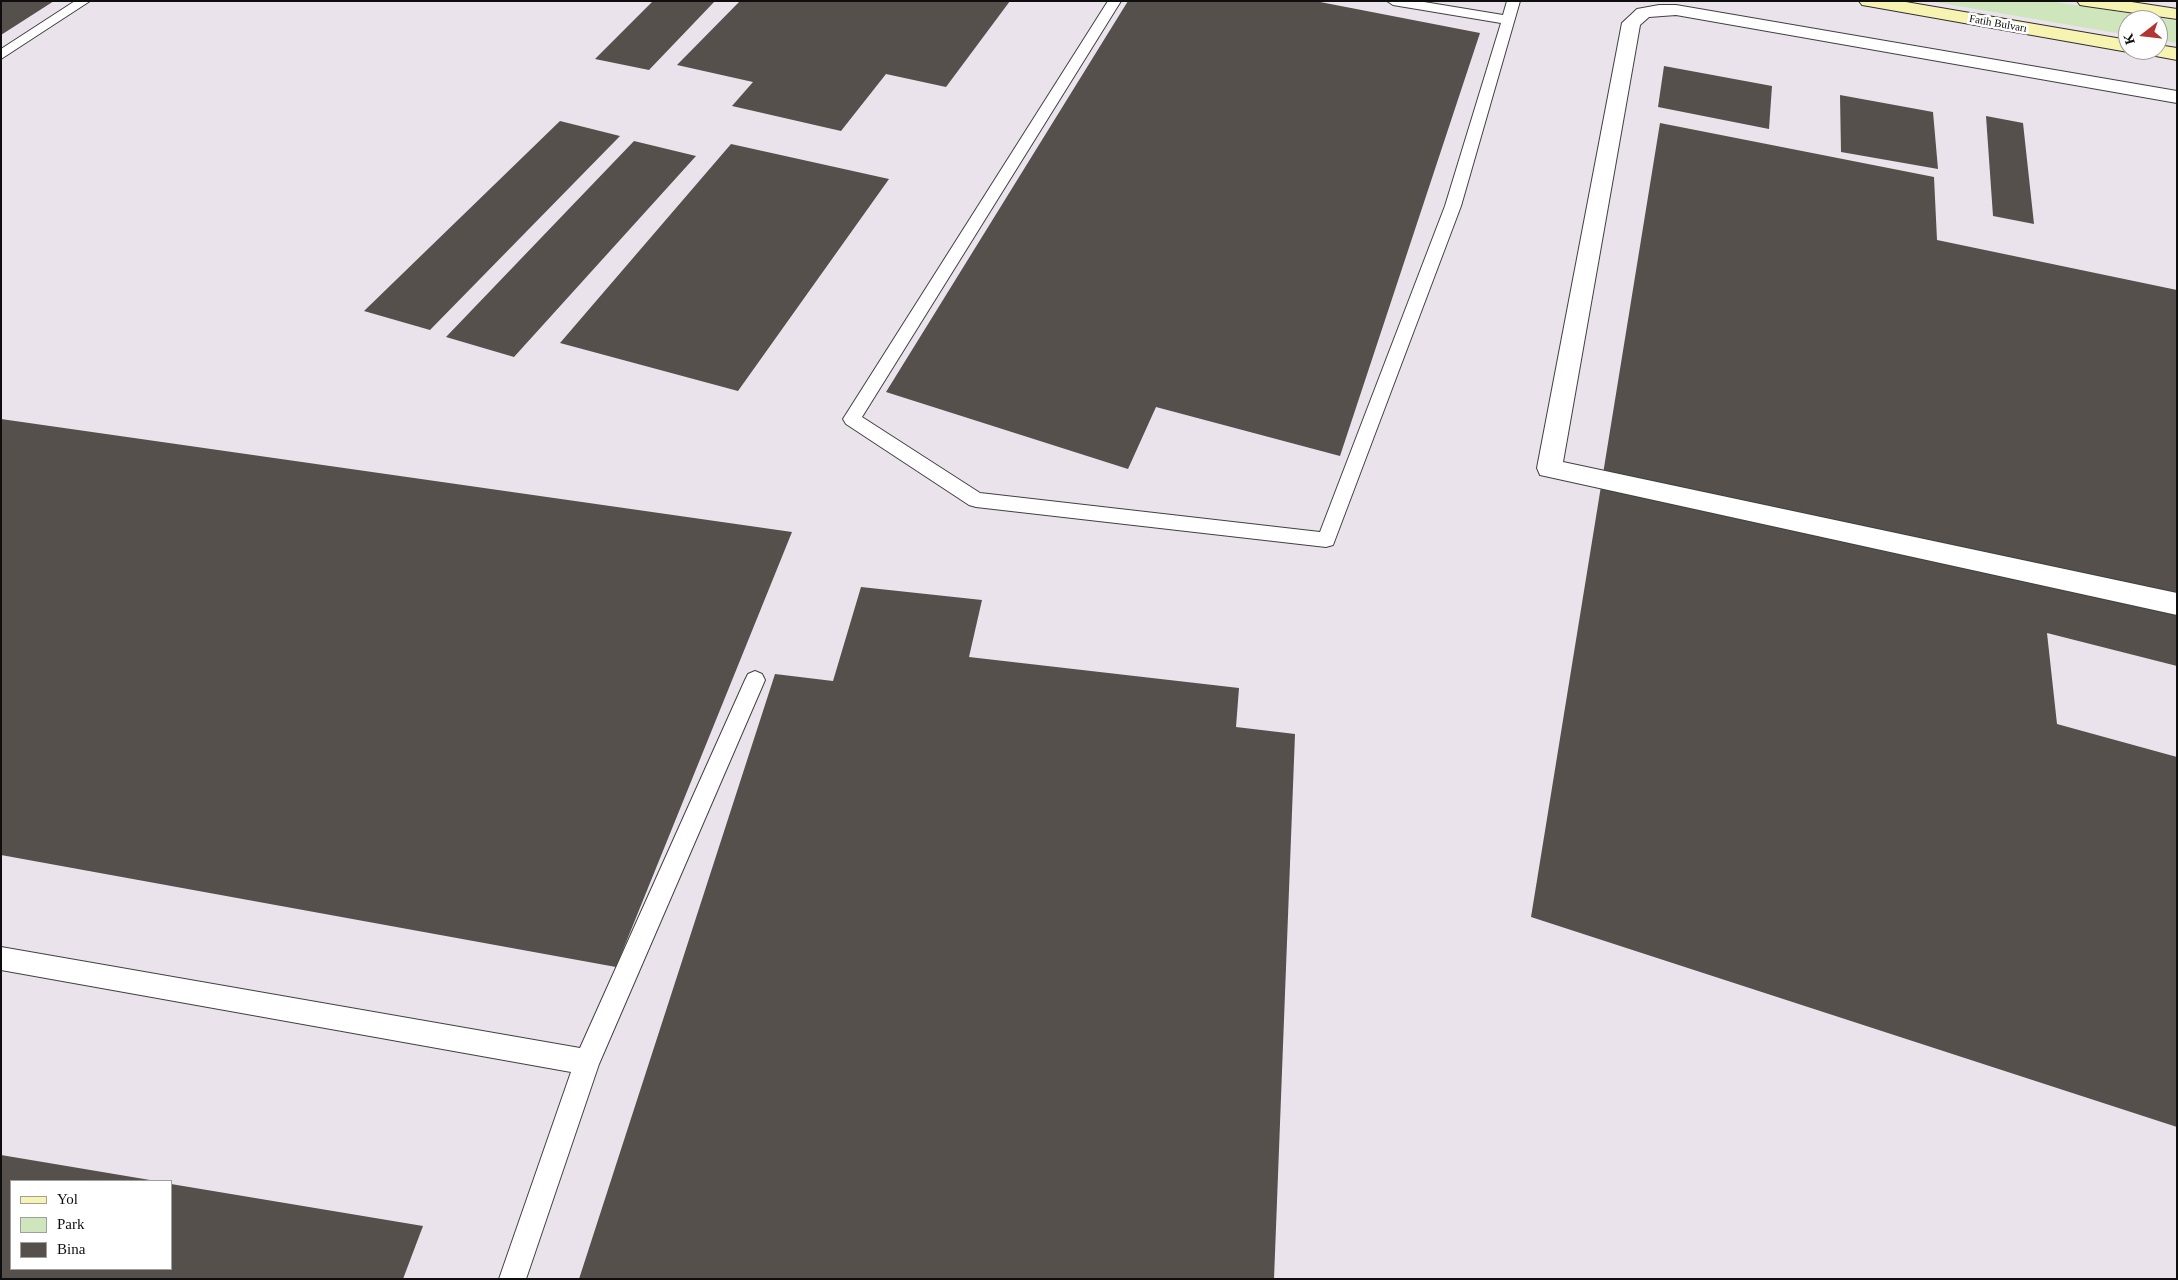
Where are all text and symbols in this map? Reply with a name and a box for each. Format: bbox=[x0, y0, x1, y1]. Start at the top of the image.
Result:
north arrow bbox=[2118, 10, 2168, 60]
street label: Fatih Bulvarı bbox=[1968, 12, 2028, 36]
text: K bbox=[2120, 32, 2138, 46]
legend bbox=[10, 1180, 172, 1270]
text: Yol bbox=[57, 1191, 78, 1207]
text: Park bbox=[57, 1216, 85, 1232]
text: Bina bbox=[57, 1241, 85, 1257]

